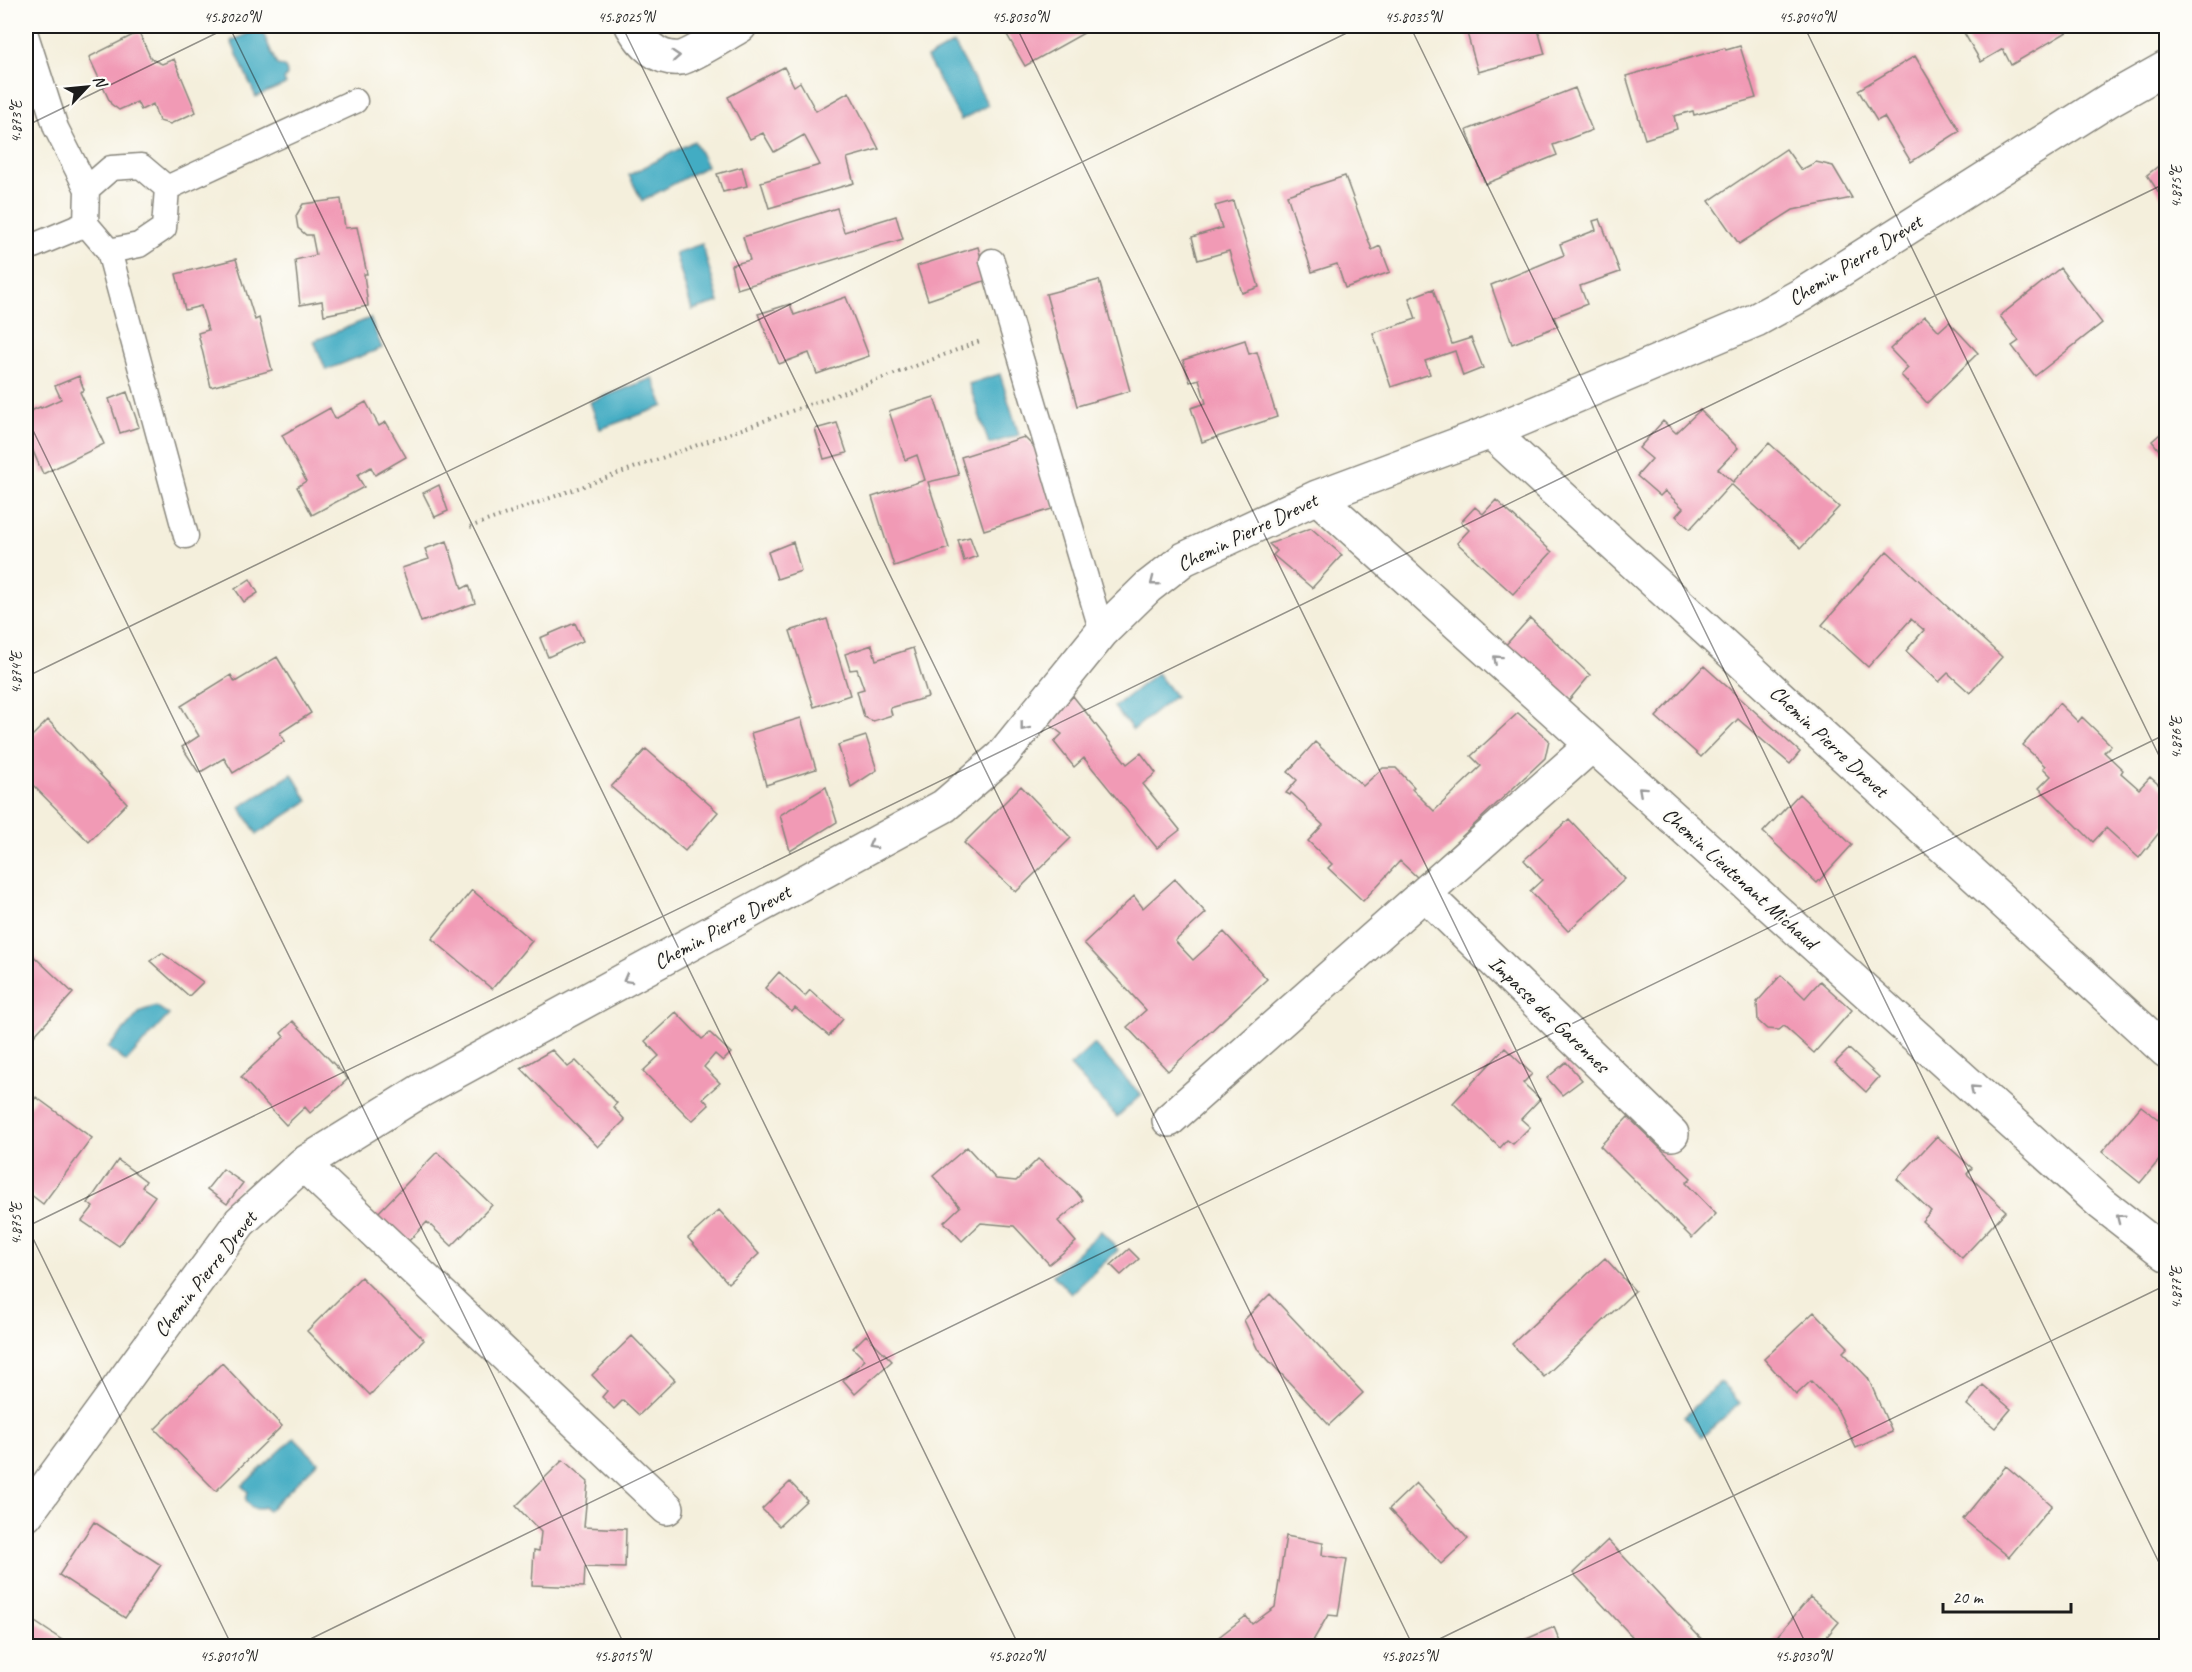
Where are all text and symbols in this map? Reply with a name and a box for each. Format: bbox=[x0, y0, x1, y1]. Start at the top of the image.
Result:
text: 45.8020°N bbox=[204, 8, 263, 27]
text: 45.8025°N bbox=[598, 8, 657, 27]
text: 45.8030°N bbox=[992, 8, 1051, 27]
text: 45.8035°N bbox=[1385, 8, 1444, 27]
text: 45.8040°N bbox=[1779, 8, 1838, 27]
one-way arrow bbox=[672, 49, 681, 62]
north arrow bbox=[57, 57, 117, 117]
text: N bbox=[88, 72, 112, 92]
text: 4.873°E bbox=[7, 99, 26, 143]
text: 4.875°E bbox=[2167, 164, 2186, 208]
street label: Chemin Pierre Drevet bbox=[1783, 207, 1928, 311]
street label: Chemin Pierre Drevet bbox=[1173, 486, 1323, 577]
one-way arrow bbox=[1150, 575, 1161, 586]
text: 4.874°E bbox=[7, 650, 26, 694]
one-way arrow bbox=[1493, 655, 1504, 666]
street label: Chemin Pierre Drevet bbox=[1764, 679, 1895, 804]
text: 4.876°E bbox=[2167, 715, 2186, 759]
one-way arrow bbox=[1021, 721, 1032, 732]
one-way arrow bbox=[1638, 786, 1649, 797]
street label: Chemin Lieutenant Michaud bbox=[1657, 802, 1826, 957]
one-way arrow bbox=[868, 838, 878, 849]
street label: Chemin Pierre Drevet bbox=[649, 878, 797, 975]
street label: Impasse des Garennes bbox=[1483, 950, 1616, 1079]
one-way arrow bbox=[623, 972, 633, 983]
one-way arrow bbox=[1970, 1085, 1981, 1096]
text: 4.875°E bbox=[7, 1201, 26, 1245]
street label: Chemin Pierre Drevet bbox=[148, 1204, 263, 1342]
one-way arrow bbox=[2116, 1214, 2127, 1225]
text: 4.877°E bbox=[2167, 1265, 2186, 1309]
scale bar bbox=[1943, 1576, 2070, 1614]
text: 20 m bbox=[1952, 1586, 1985, 1608]
text: 45.8010°N bbox=[200, 1647, 259, 1666]
text: 45.8015°N bbox=[594, 1647, 653, 1666]
text: 45.8020°N bbox=[988, 1647, 1047, 1666]
text: 45.8025°N bbox=[1381, 1647, 1440, 1666]
text: 45.8030°N bbox=[1775, 1647, 1834, 1666]

